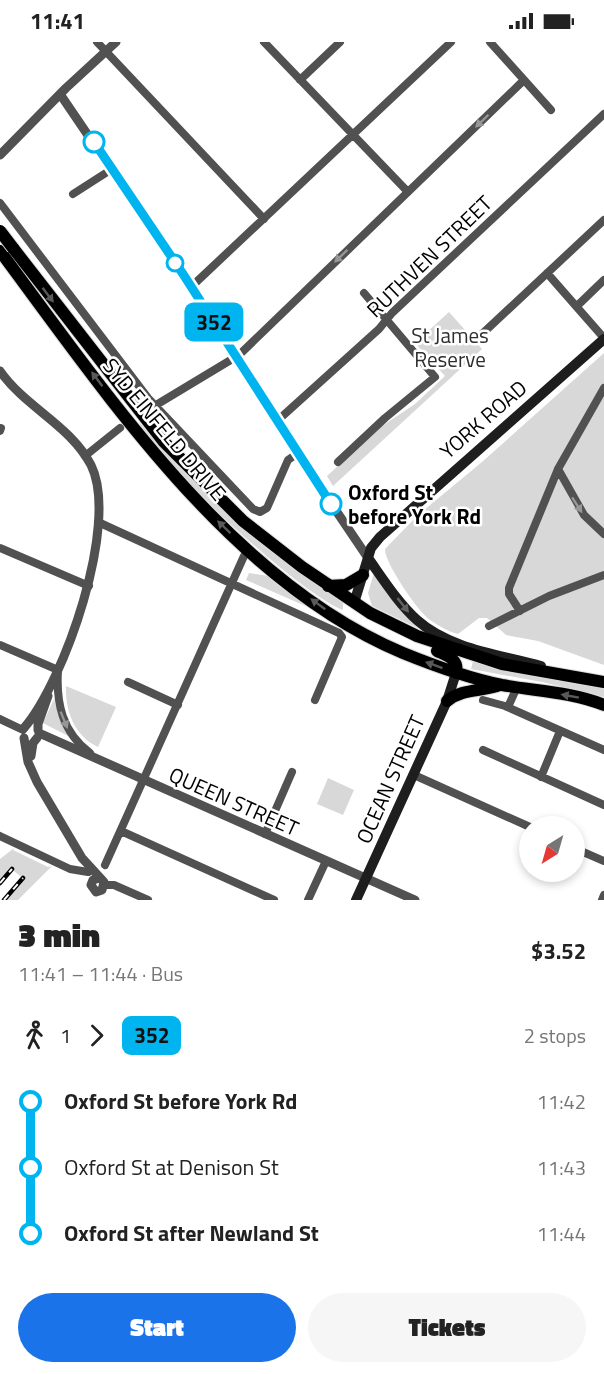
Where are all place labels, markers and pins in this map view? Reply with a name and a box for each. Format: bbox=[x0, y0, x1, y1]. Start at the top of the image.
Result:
unlabelled marker bbox=[83, 131, 105, 153]
unlabelled marker bbox=[166, 254, 184, 272]
place label: Oxford St before York Rd bbox=[348, 476, 481, 532]
marker: Oxford St before York Rd bbox=[320, 493, 342, 515]

